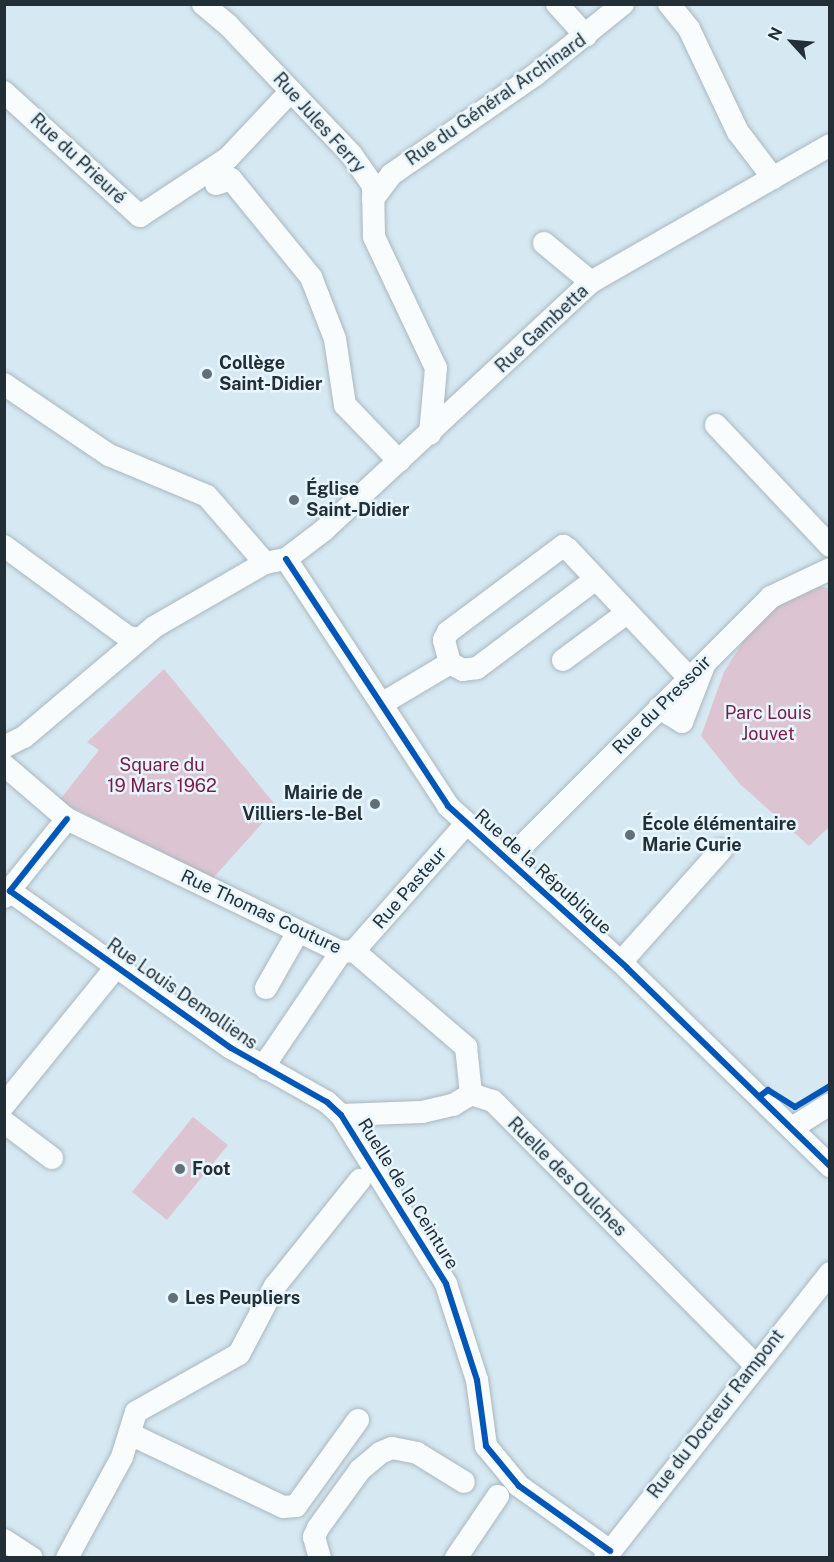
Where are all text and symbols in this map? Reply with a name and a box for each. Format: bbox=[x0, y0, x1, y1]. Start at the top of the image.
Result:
north arrow bbox=[762, 12, 822, 72]
text: N bbox=[764, 24, 787, 44]
street label: Rue du Général Archinard bbox=[402, 29, 590, 171]
street label: Rue Jules Ferry bbox=[268, 68, 370, 178]
street label: Rue du Prieuré bbox=[26, 109, 130, 209]
street label: Rue Gambetta bbox=[491, 280, 593, 378]
place label: Collège Saint-Didier bbox=[219, 353, 322, 395]
marker: Collège Saint-Didier bbox=[200, 367, 214, 381]
place label: Église Saint-Didier bbox=[306, 479, 409, 522]
marker: Église Saint-Didier bbox=[287, 493, 301, 507]
street label: Rue du Pressoir bbox=[608, 651, 716, 759]
park label: Parc Louis Jouvet bbox=[725, 703, 811, 746]
park label: Square du 19 Mars 1962 bbox=[107, 755, 217, 798]
place label: Mairie de Villiers-le-Bel bbox=[242, 783, 363, 826]
marker: Mairie de Villiers-le-Bel bbox=[368, 797, 382, 811]
street label: Rue de la République bbox=[470, 805, 616, 939]
place label: École élémentaire Marie Curie bbox=[642, 814, 797, 856]
marker: École élémentaire Marie Curie bbox=[623, 828, 637, 842]
street label: Rue Pasteur bbox=[369, 843, 451, 933]
street label: Rue Thomas Couture bbox=[177, 865, 345, 959]
street label: Rue Louis Demolliens bbox=[103, 934, 261, 1054]
street label: Ruelle des Oulches bbox=[503, 1113, 631, 1241]
street label: Ruelle de la Ceinture bbox=[353, 1114, 463, 1274]
place label: Foot bbox=[192, 1158, 231, 1180]
marker: Foot bbox=[173, 1162, 187, 1176]
place label: Les Peupliers bbox=[185, 1287, 300, 1309]
marker: Les Peupliers bbox=[166, 1291, 180, 1305]
street label: Rue du Docteur Rampont bbox=[643, 1325, 789, 1503]

